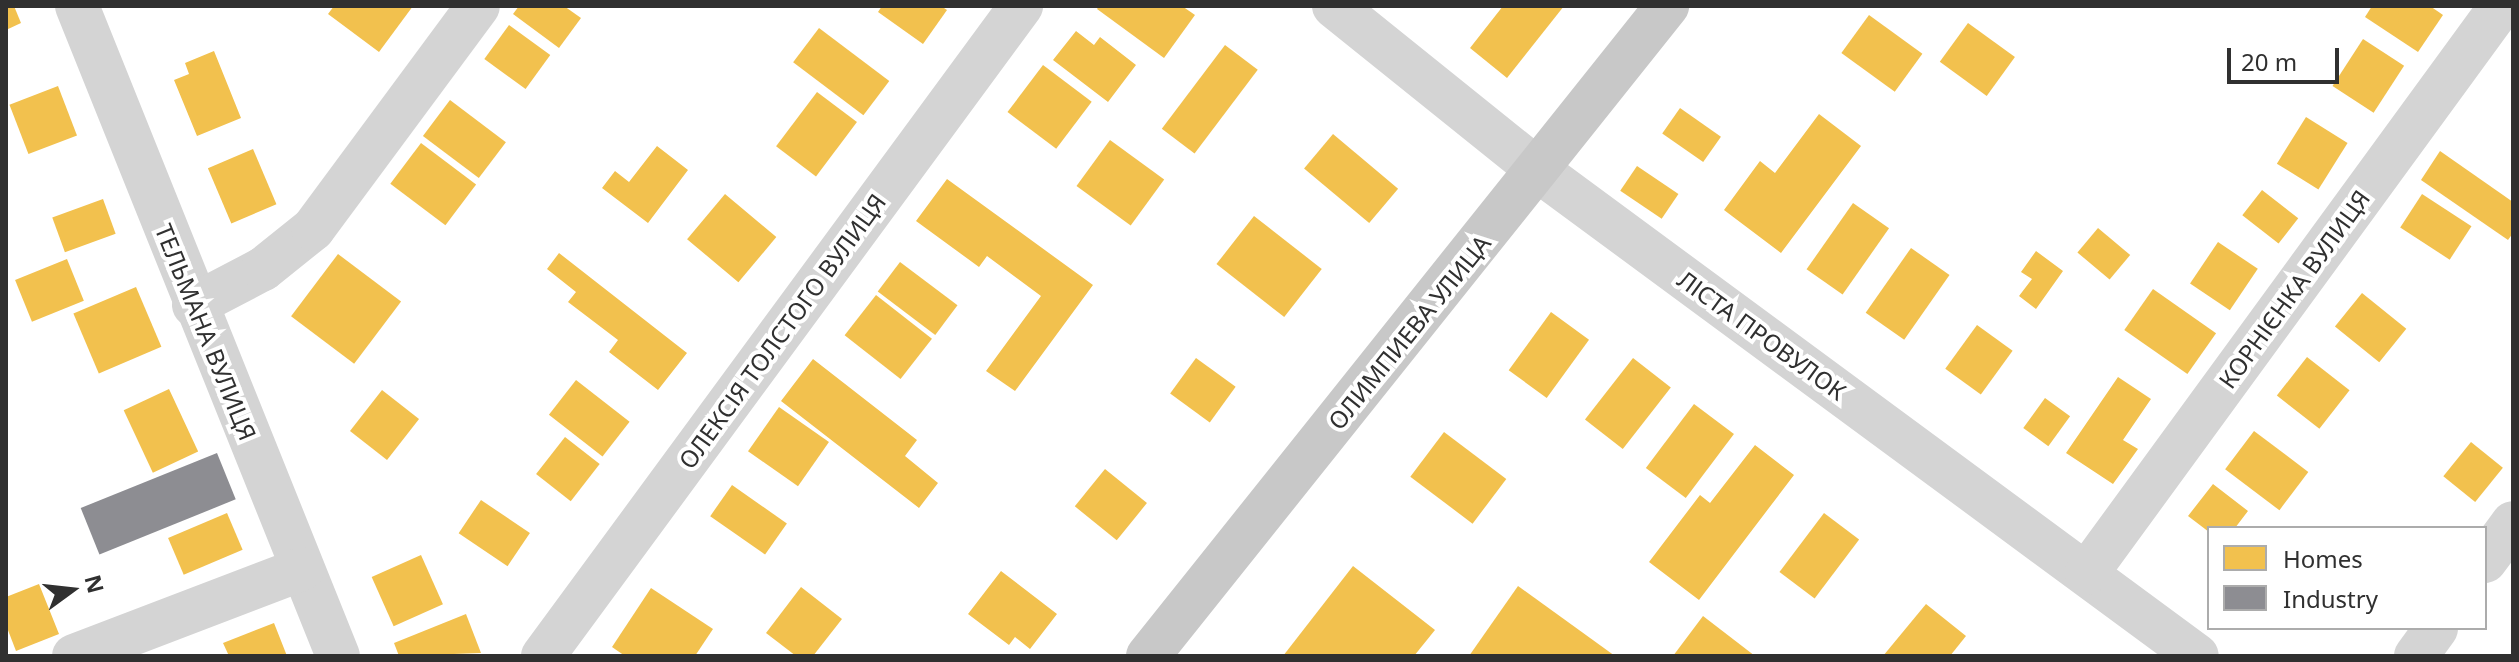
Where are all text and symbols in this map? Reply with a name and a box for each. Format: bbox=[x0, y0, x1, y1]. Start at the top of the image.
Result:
scale bar bbox=[2231, 32, 2343, 82]
text: 20 m bbox=[2241, 45, 2297, 78]
street label: КОРНІЄНКА ВУЛИЦЯ bbox=[2212, 184, 2376, 394]
street label: ОЛЕКСІЯ ТОЛСТОГО ВУЛИЦЯ bbox=[673, 188, 891, 474]
street label: ТЕЛЬМАНА ВУЛИЦЯ bbox=[149, 220, 263, 444]
street label: ОЛИМПИЕВА УЛИЦА bbox=[1322, 229, 1496, 435]
street label: ЛІСТА ПРОВУЛОК bbox=[1672, 264, 1852, 406]
legend bbox=[2207, 526, 2487, 630]
text: Homes bbox=[2283, 542, 2363, 575]
north arrow bbox=[32, 550, 112, 630]
text: N bbox=[78, 571, 112, 596]
text: Industry bbox=[2283, 582, 2378, 615]

